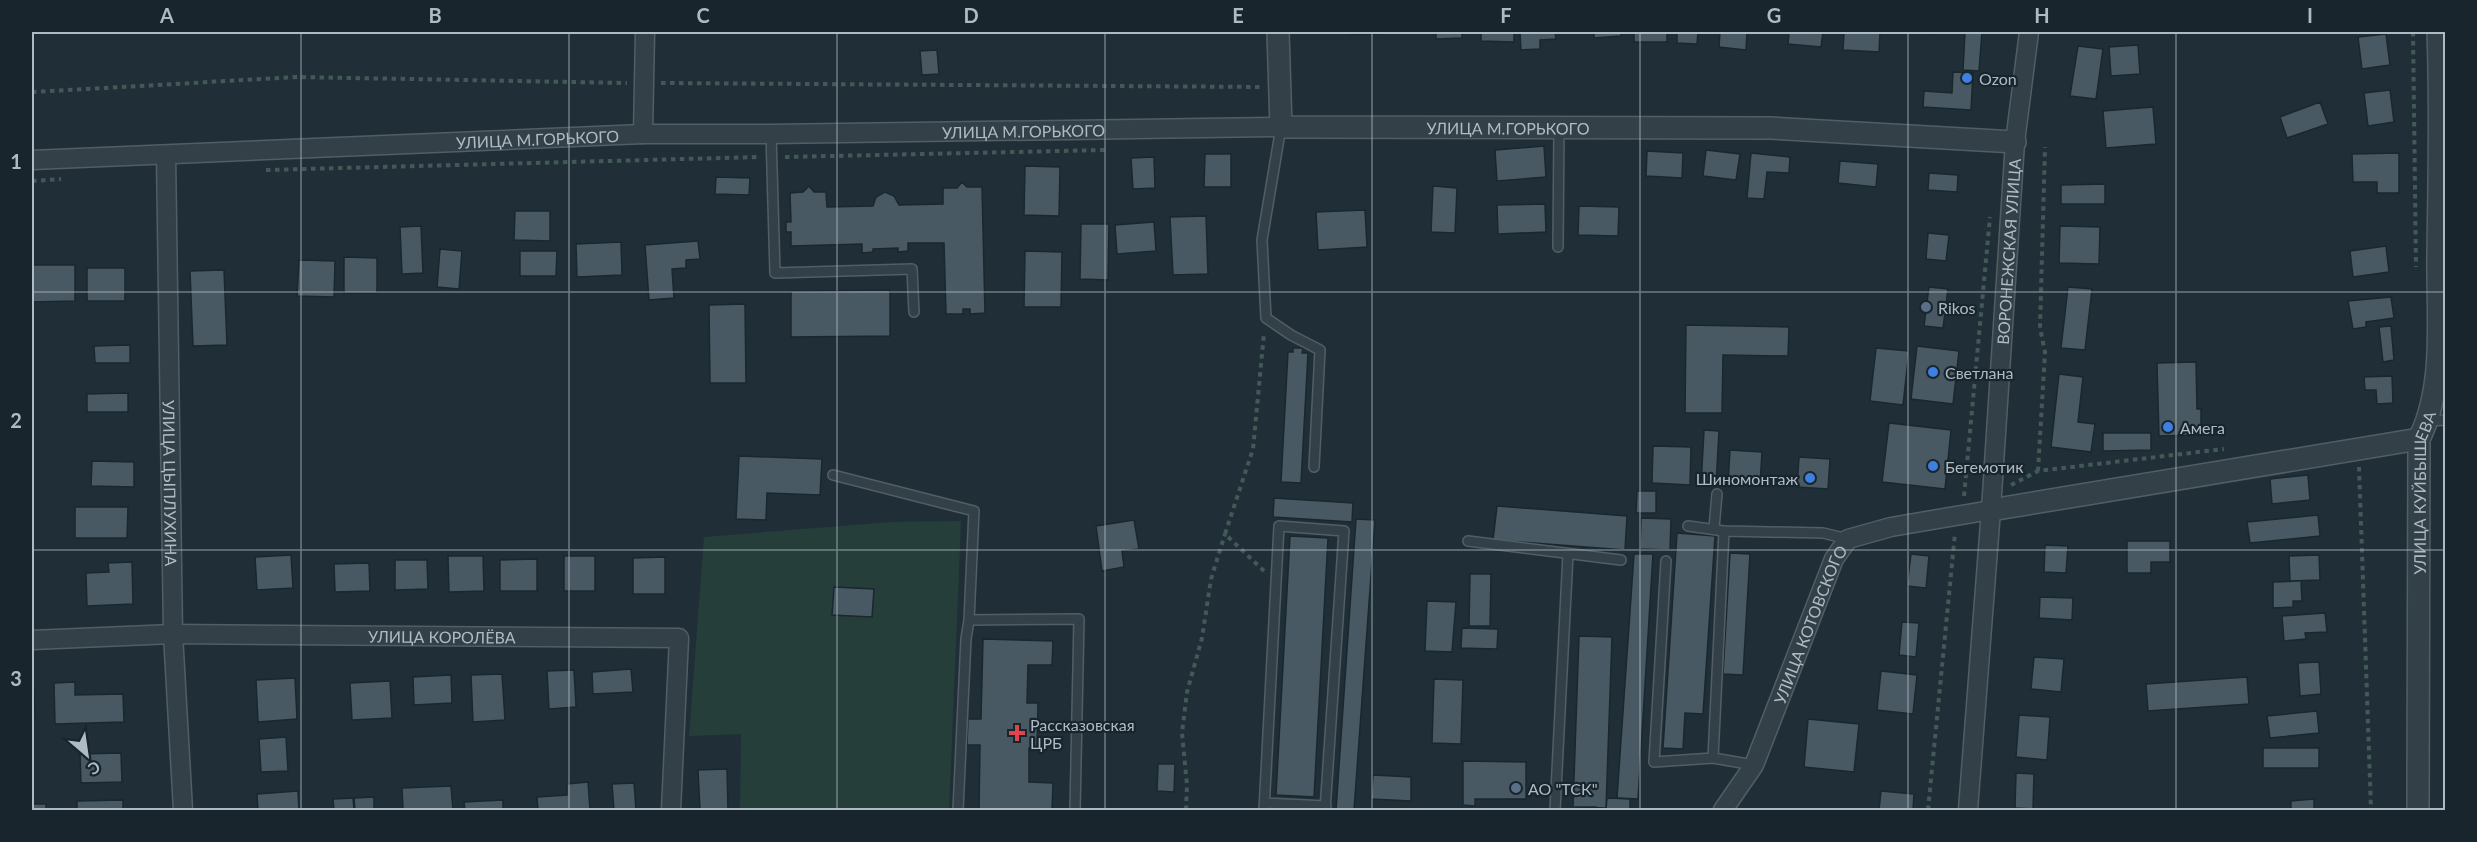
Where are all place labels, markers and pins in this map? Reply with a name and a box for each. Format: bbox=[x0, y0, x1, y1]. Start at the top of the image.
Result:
place label: Ozon bbox=[1979, 69, 2017, 88]
marker: Ozon bbox=[1960, 71, 1974, 85]
place label: Rikos bbox=[1938, 298, 1975, 317]
marker: Rikos bbox=[1919, 300, 1933, 314]
place label: Светлана bbox=[1945, 363, 2013, 382]
marker: Светлана bbox=[1926, 365, 1940, 379]
place label: Амега bbox=[2180, 418, 2225, 437]
marker: Амега bbox=[2161, 420, 2175, 434]
place label: Бегемотик bbox=[1945, 457, 2024, 476]
marker: Бегемотик bbox=[1926, 459, 1940, 473]
place label: Шиномонтаж bbox=[1696, 469, 1798, 488]
marker: Шиномонтаж bbox=[1803, 471, 1817, 485]
place label: Рассказовская ЦРБ bbox=[1030, 715, 1135, 752]
marker: Рассказовская ЦРБ bbox=[1008, 724, 1026, 742]
place label: АО "ТСК" bbox=[1528, 779, 1598, 798]
marker: АО "ТСК" bbox=[1509, 781, 1523, 795]

